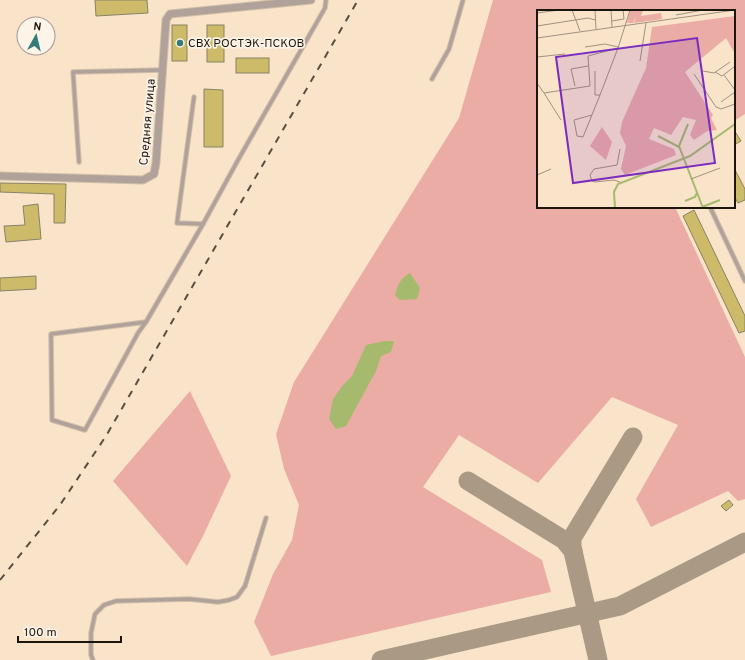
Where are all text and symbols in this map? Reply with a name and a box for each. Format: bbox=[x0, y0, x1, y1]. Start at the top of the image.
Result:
inset map bbox=[537, 10, 735, 208]
north arrow bbox=[16, 16, 56, 56]
text: N bbox=[32, 20, 42, 35]
place label: СВХ РОСТЭК-ПСКОВ bbox=[188, 36, 305, 52]
marker: СВХ РОСТЭК-ПСКОВ bbox=[175, 38, 185, 48]
street label: Средняя улица bbox=[136, 78, 160, 166]
scale bar bbox=[18, 618, 121, 644]
text: 100 m bbox=[24, 625, 57, 641]

